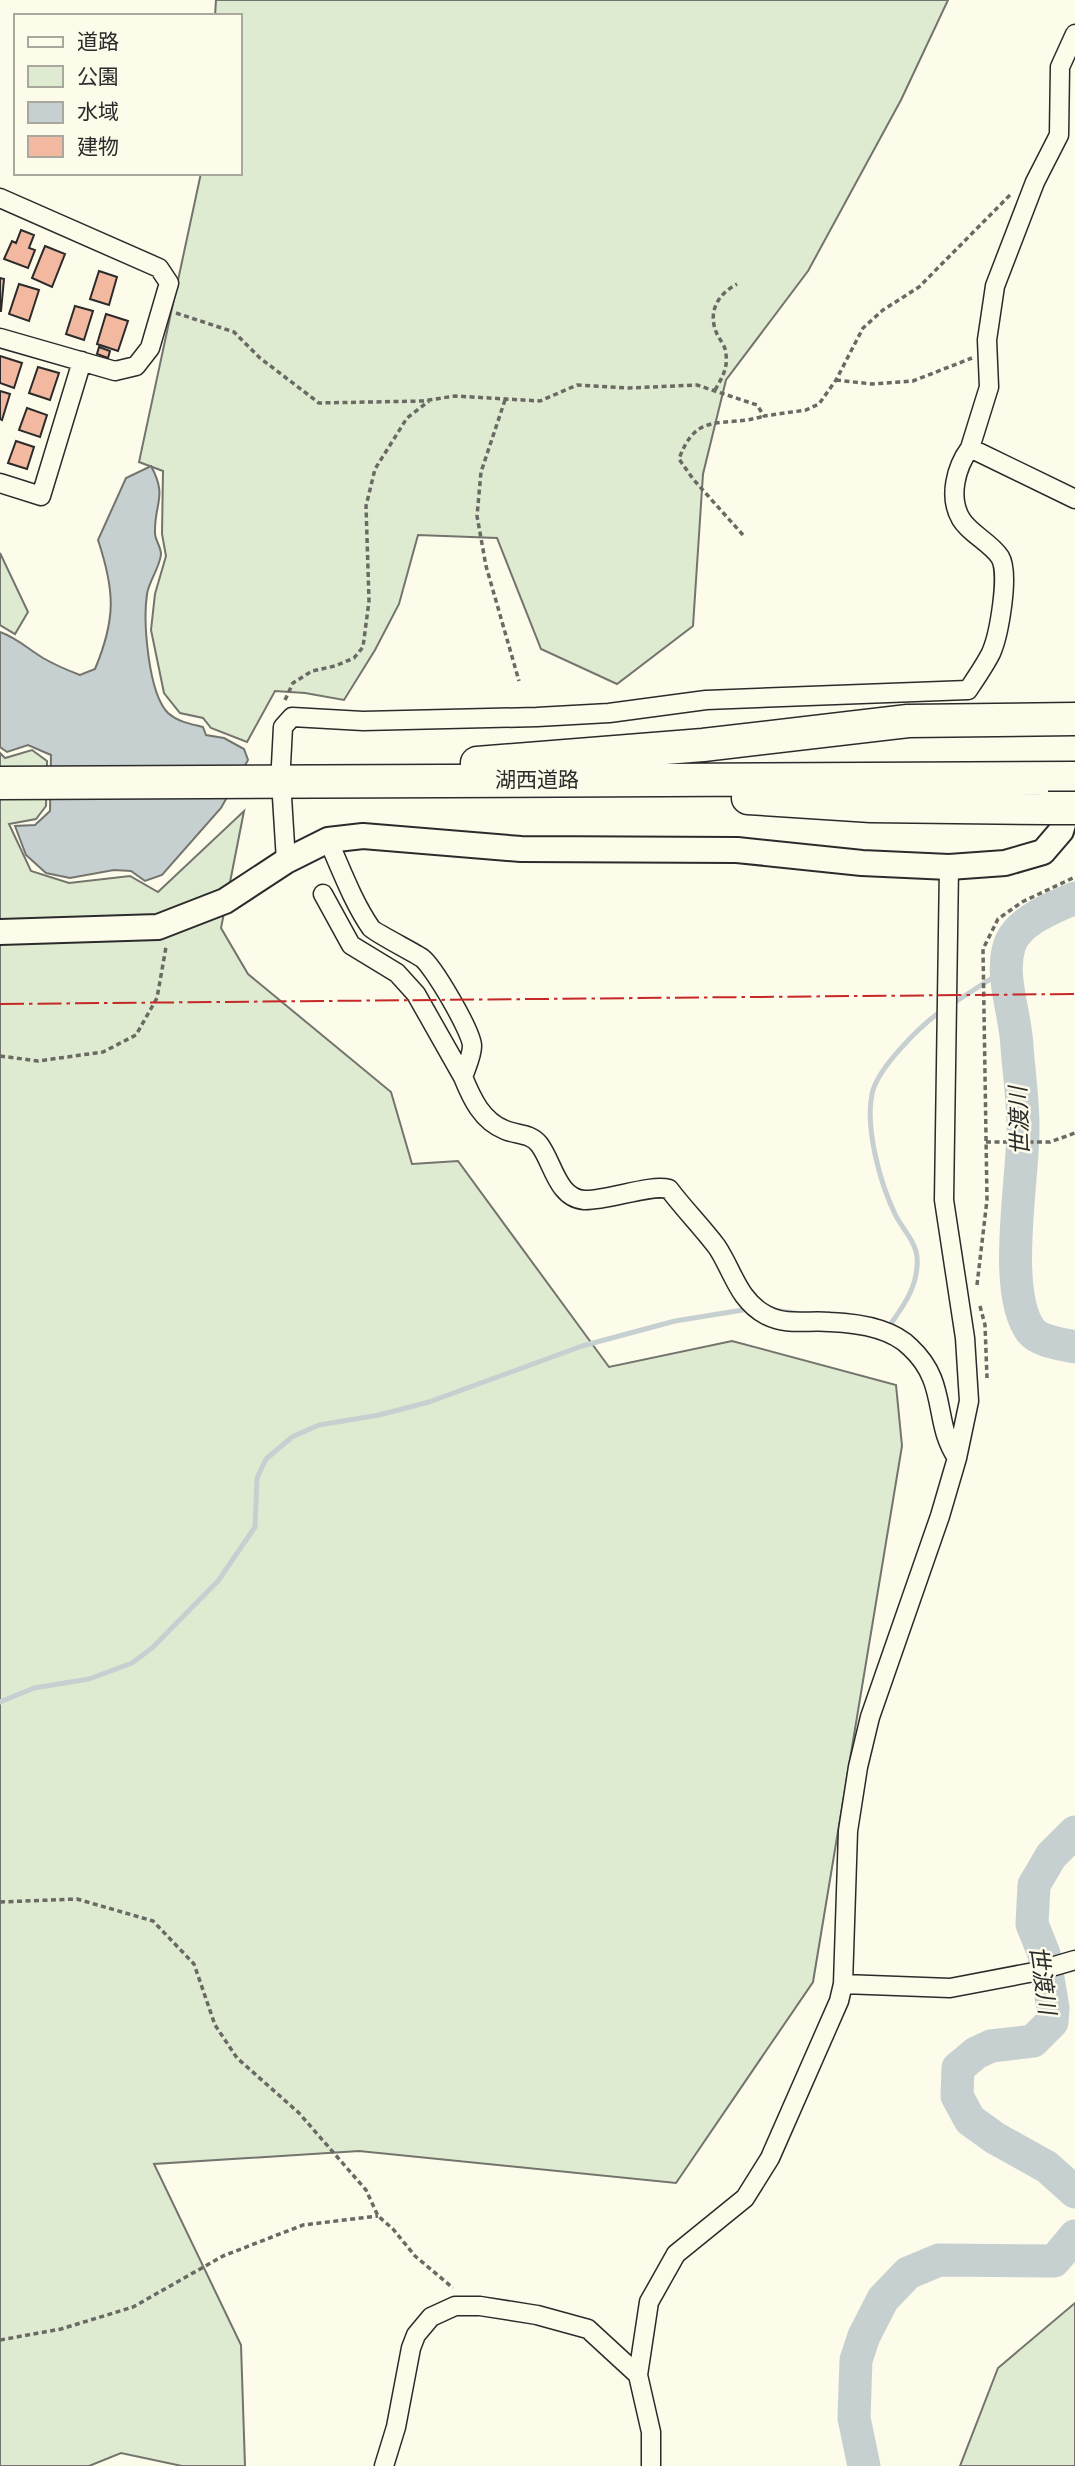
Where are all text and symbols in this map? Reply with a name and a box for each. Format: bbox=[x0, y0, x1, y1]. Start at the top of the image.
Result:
legend bbox=[14, 14, 242, 175]
text: 道路 bbox=[77, 28, 119, 55]
text: 公園 bbox=[77, 63, 119, 90]
text: 水域 bbox=[77, 98, 119, 125]
text: 建物 bbox=[77, 133, 119, 160]
street label: 湖西道路 bbox=[495, 766, 579, 793]
water label: 世渡川 bbox=[1003, 1083, 1034, 1156]
water label: 世渡川 bbox=[1024, 1944, 1063, 2019]

